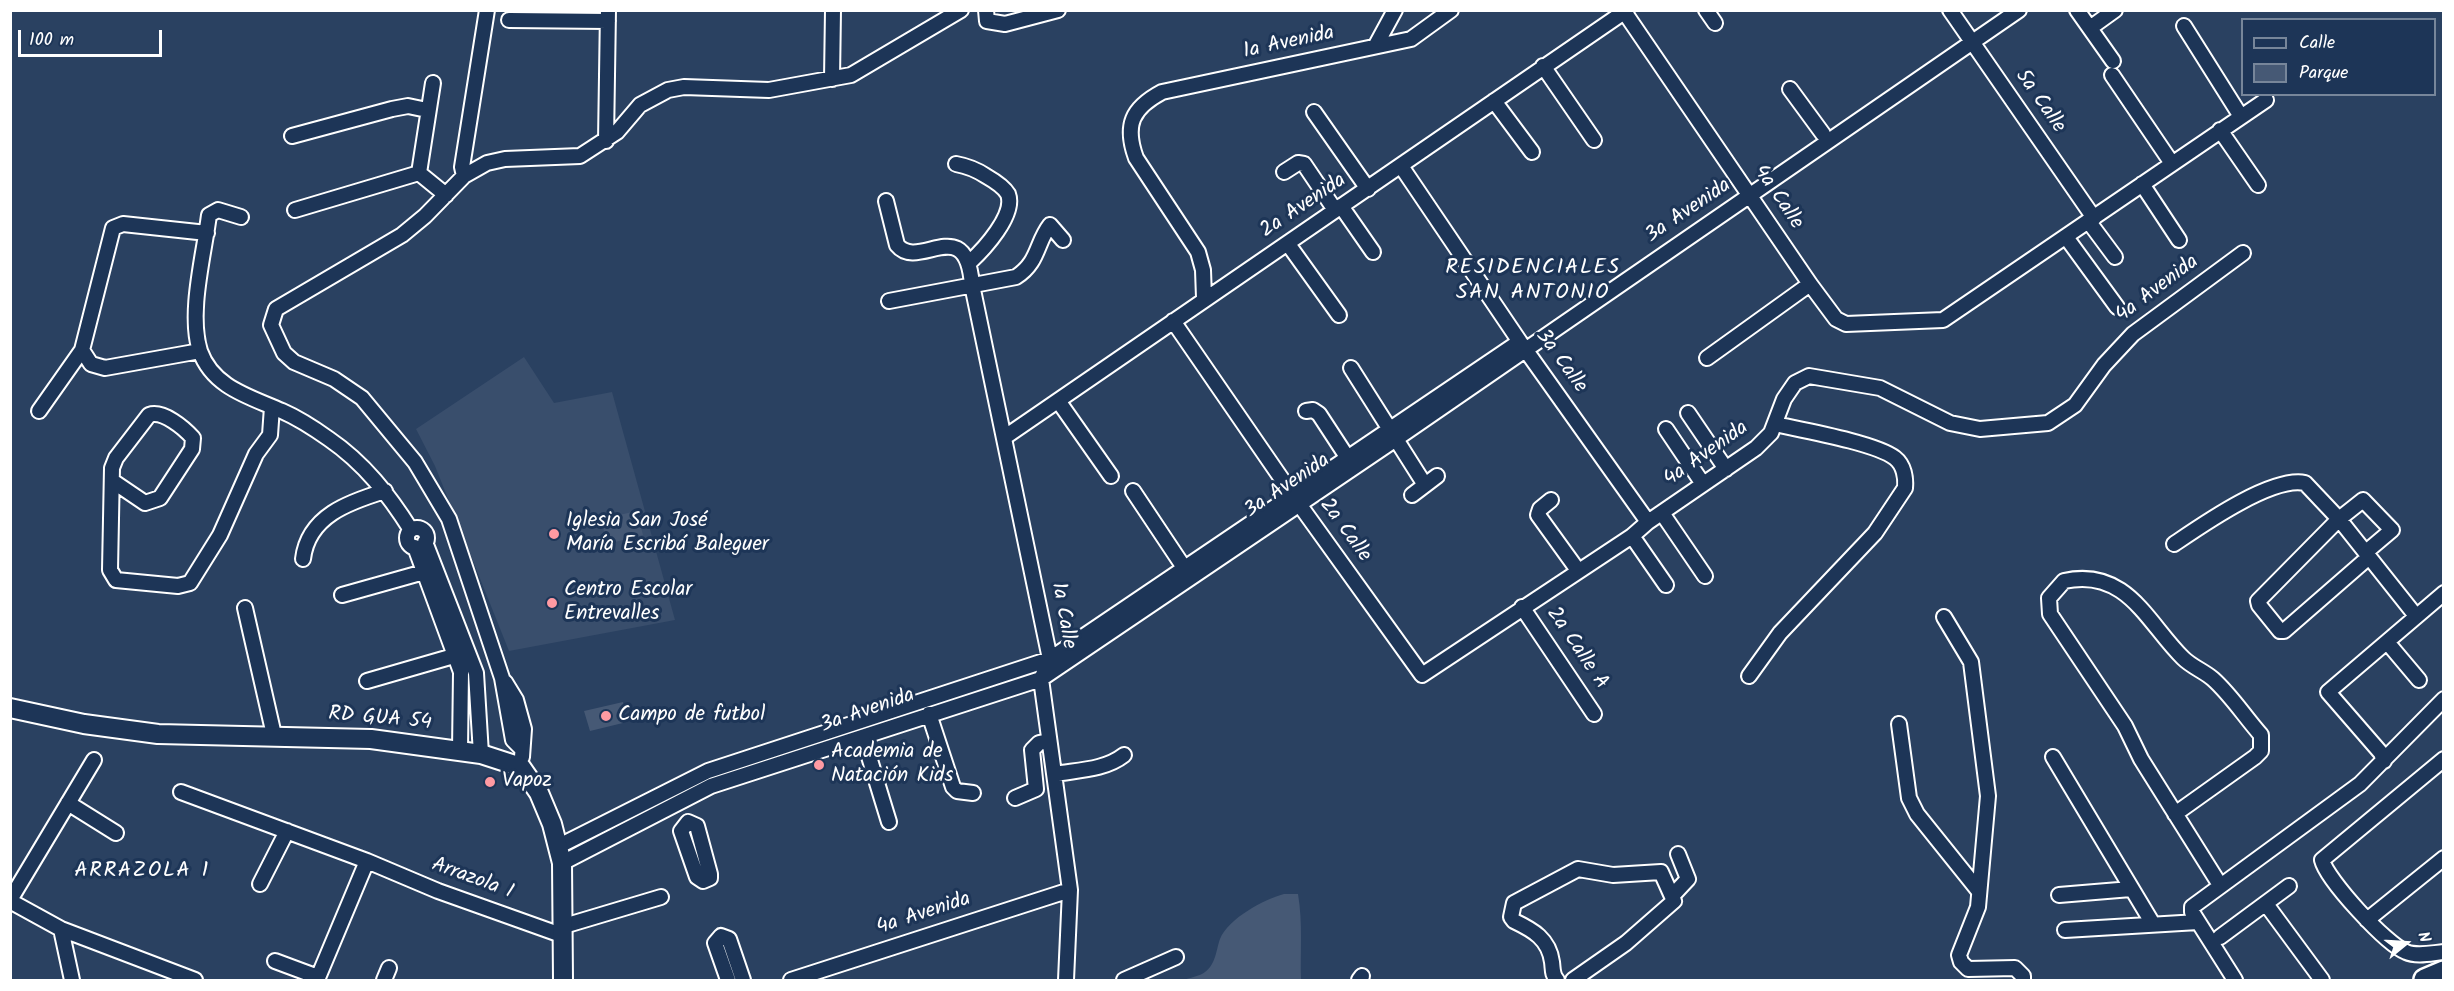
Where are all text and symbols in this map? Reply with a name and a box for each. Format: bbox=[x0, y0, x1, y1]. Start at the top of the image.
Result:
scale bar bbox=[21, 18, 165, 56]
legend bbox=[2241, 18, 2436, 96]
street label: 1a Avenida bbox=[1241, 22, 1337, 66]
text: 100 m bbox=[29, 26, 74, 55]
text: Calle bbox=[2299, 29, 2335, 58]
text: Parque bbox=[2299, 59, 2348, 88]
street label: 5a Calle bbox=[2008, 65, 2070, 139]
street label: 4a Calle bbox=[1746, 161, 1808, 235]
street label: 2a Avenida bbox=[1256, 169, 1352, 245]
street label: 3a Avenida bbox=[1641, 174, 1737, 250]
street label: 4a Avenida bbox=[2112, 251, 2204, 329]
district label: RESIDENCIALES SAN ANTONIO bbox=[1445, 256, 1621, 308]
street label: 3a Calle bbox=[1529, 325, 1591, 399]
street label: 4a Avenida bbox=[1660, 417, 1754, 493]
street label: 3a Avenida bbox=[1240, 449, 1336, 525]
street label: 2a Calle bbox=[1312, 494, 1376, 568]
place label: Iglesia San José María Escribá Baleguer bbox=[566, 509, 769, 559]
marker: Iglesia San José María Escribá Baleguer bbox=[547, 527, 561, 541]
place label: Centro Escolar Entrevalles bbox=[564, 578, 692, 628]
street label: 1a Calle bbox=[1044, 581, 1080, 651]
marker: Centro Escolar Entrevalles bbox=[545, 596, 559, 610]
street label: 2a Calle A bbox=[1539, 603, 1613, 695]
street label: 3a Avenida bbox=[818, 684, 918, 740]
street label: RD GUA 54 bbox=[327, 703, 433, 737]
place label: Campo de futbol bbox=[618, 703, 765, 729]
marker: Campo de futbol bbox=[599, 709, 613, 723]
place label: Academia de Natación Kids bbox=[831, 740, 953, 790]
marker: Academia de Natación Kids bbox=[812, 758, 826, 772]
place label: Vapoz bbox=[502, 769, 552, 795]
marker: Vapoz bbox=[483, 775, 497, 789]
street label: Arrazola I bbox=[428, 854, 516, 906]
district label: ARRAZOLA 1 bbox=[74, 859, 210, 885]
street label: 4a Avenida bbox=[874, 888, 974, 942]
north arrow bbox=[2376, 913, 2436, 973]
text: N bbox=[2410, 929, 2437, 946]

